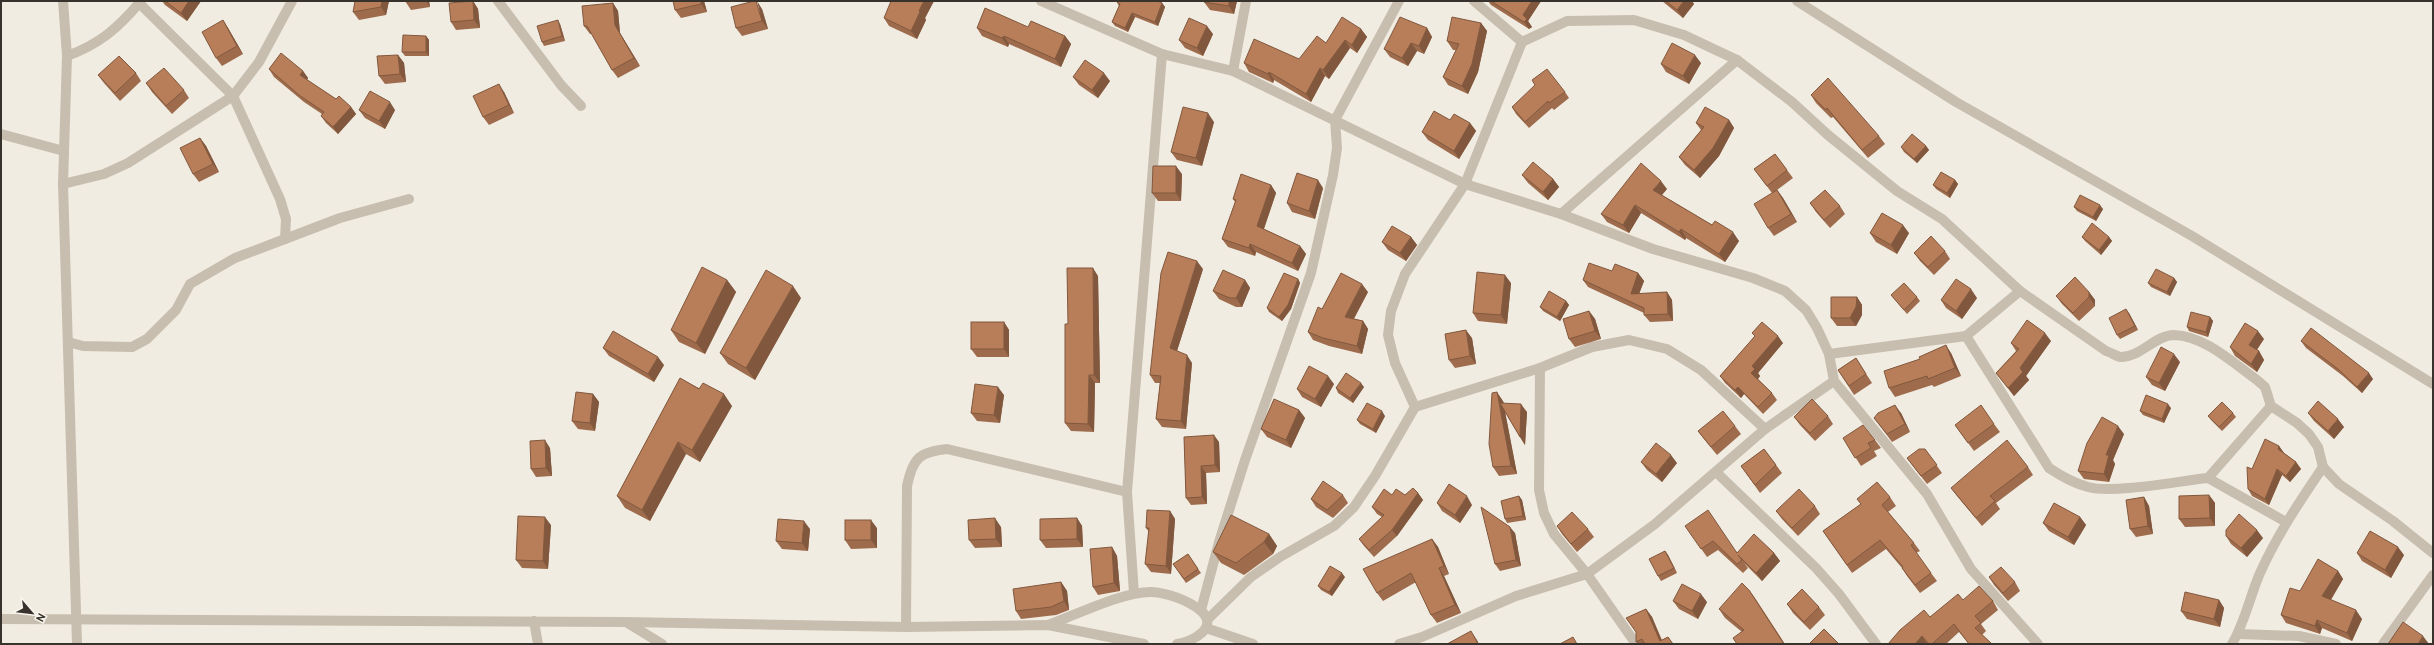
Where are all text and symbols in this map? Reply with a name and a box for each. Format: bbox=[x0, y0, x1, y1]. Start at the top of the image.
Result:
north arrow bbox=[12, 593, 52, 633]
text: N bbox=[32, 610, 48, 624]

